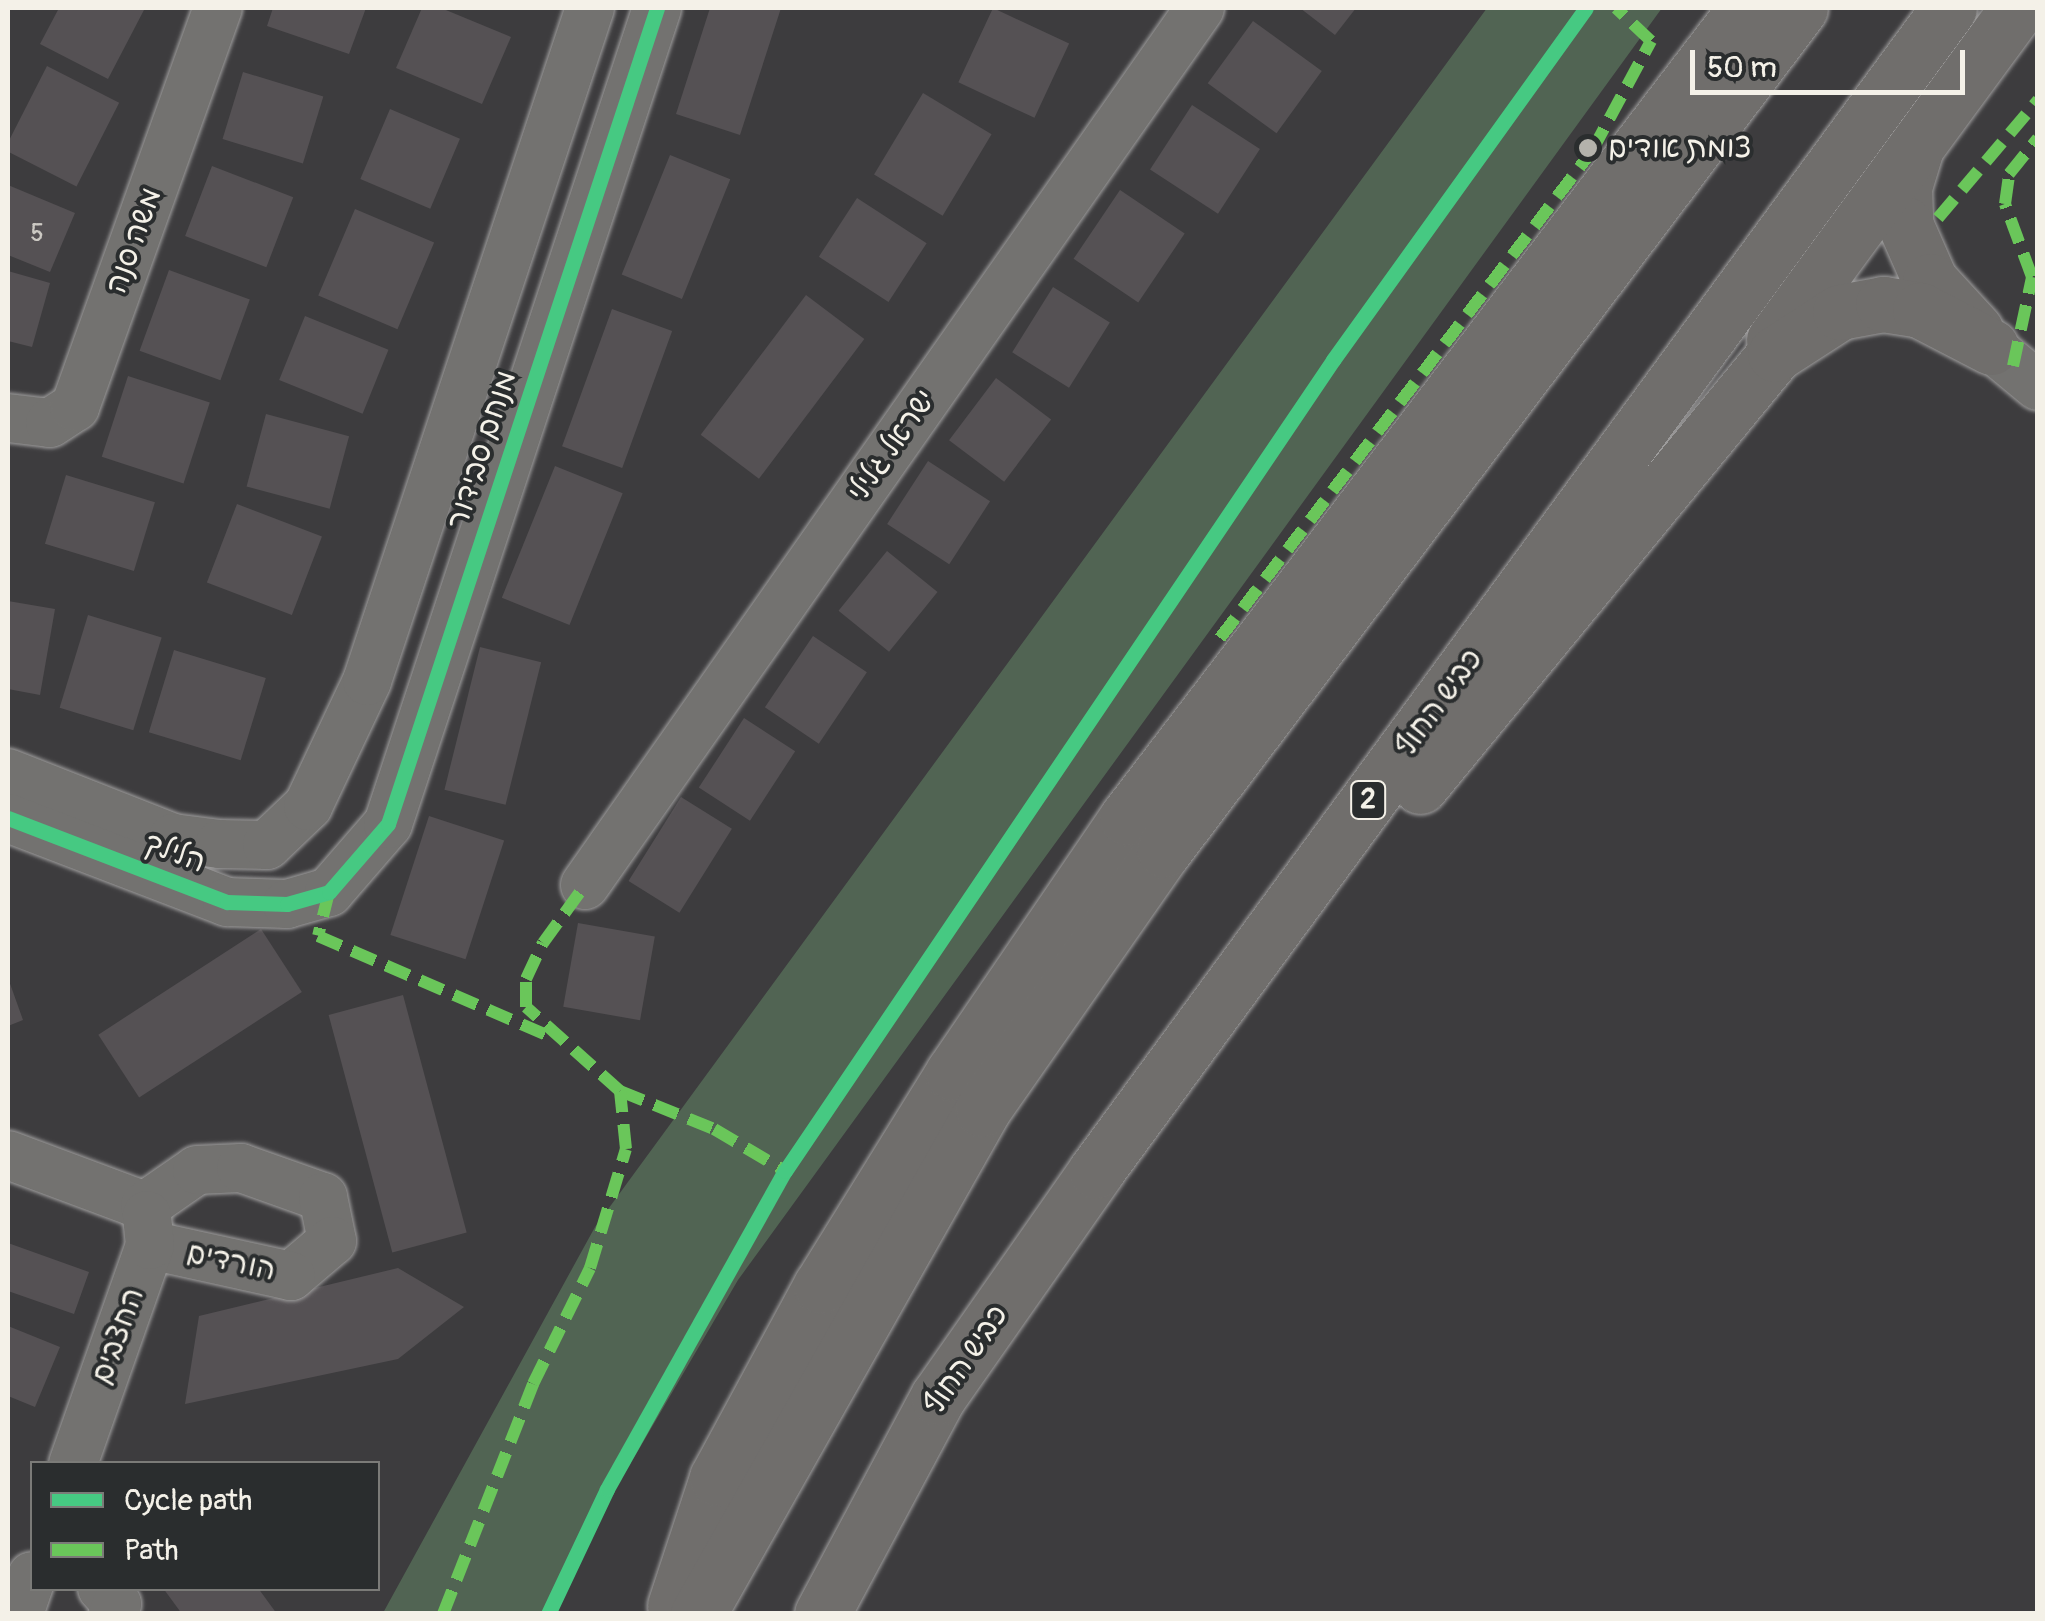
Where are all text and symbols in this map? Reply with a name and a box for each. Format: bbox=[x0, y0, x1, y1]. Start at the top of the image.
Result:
scale bar bbox=[1695, 30, 1970, 92]
text: 50 m bbox=[1707, 49, 1777, 86]
place label: צומת אודים bbox=[1608, 130, 1751, 166]
marker: צומת אודים bbox=[1577, 137, 1599, 159]
street label: משה סנה bbox=[98, 183, 170, 299]
house number: 5 bbox=[30, 219, 44, 249]
street label: מנחם סבידור bbox=[439, 366, 525, 534]
street label: ישראל גלילי bbox=[840, 383, 944, 509]
street label: כביש החוף bbox=[1388, 642, 1490, 764]
road number: 2 bbox=[1348, 777, 1388, 823]
street label: הלילך bbox=[139, 825, 211, 881]
street label: הורדים bbox=[183, 1235, 279, 1289]
street label: החצבים bbox=[84, 1283, 152, 1389]
street label: כביש החוף bbox=[916, 1298, 1016, 1422]
legend bbox=[30, 1461, 380, 1591]
text: Cycle path bbox=[124, 1482, 252, 1519]
text: Path bbox=[124, 1532, 179, 1569]

